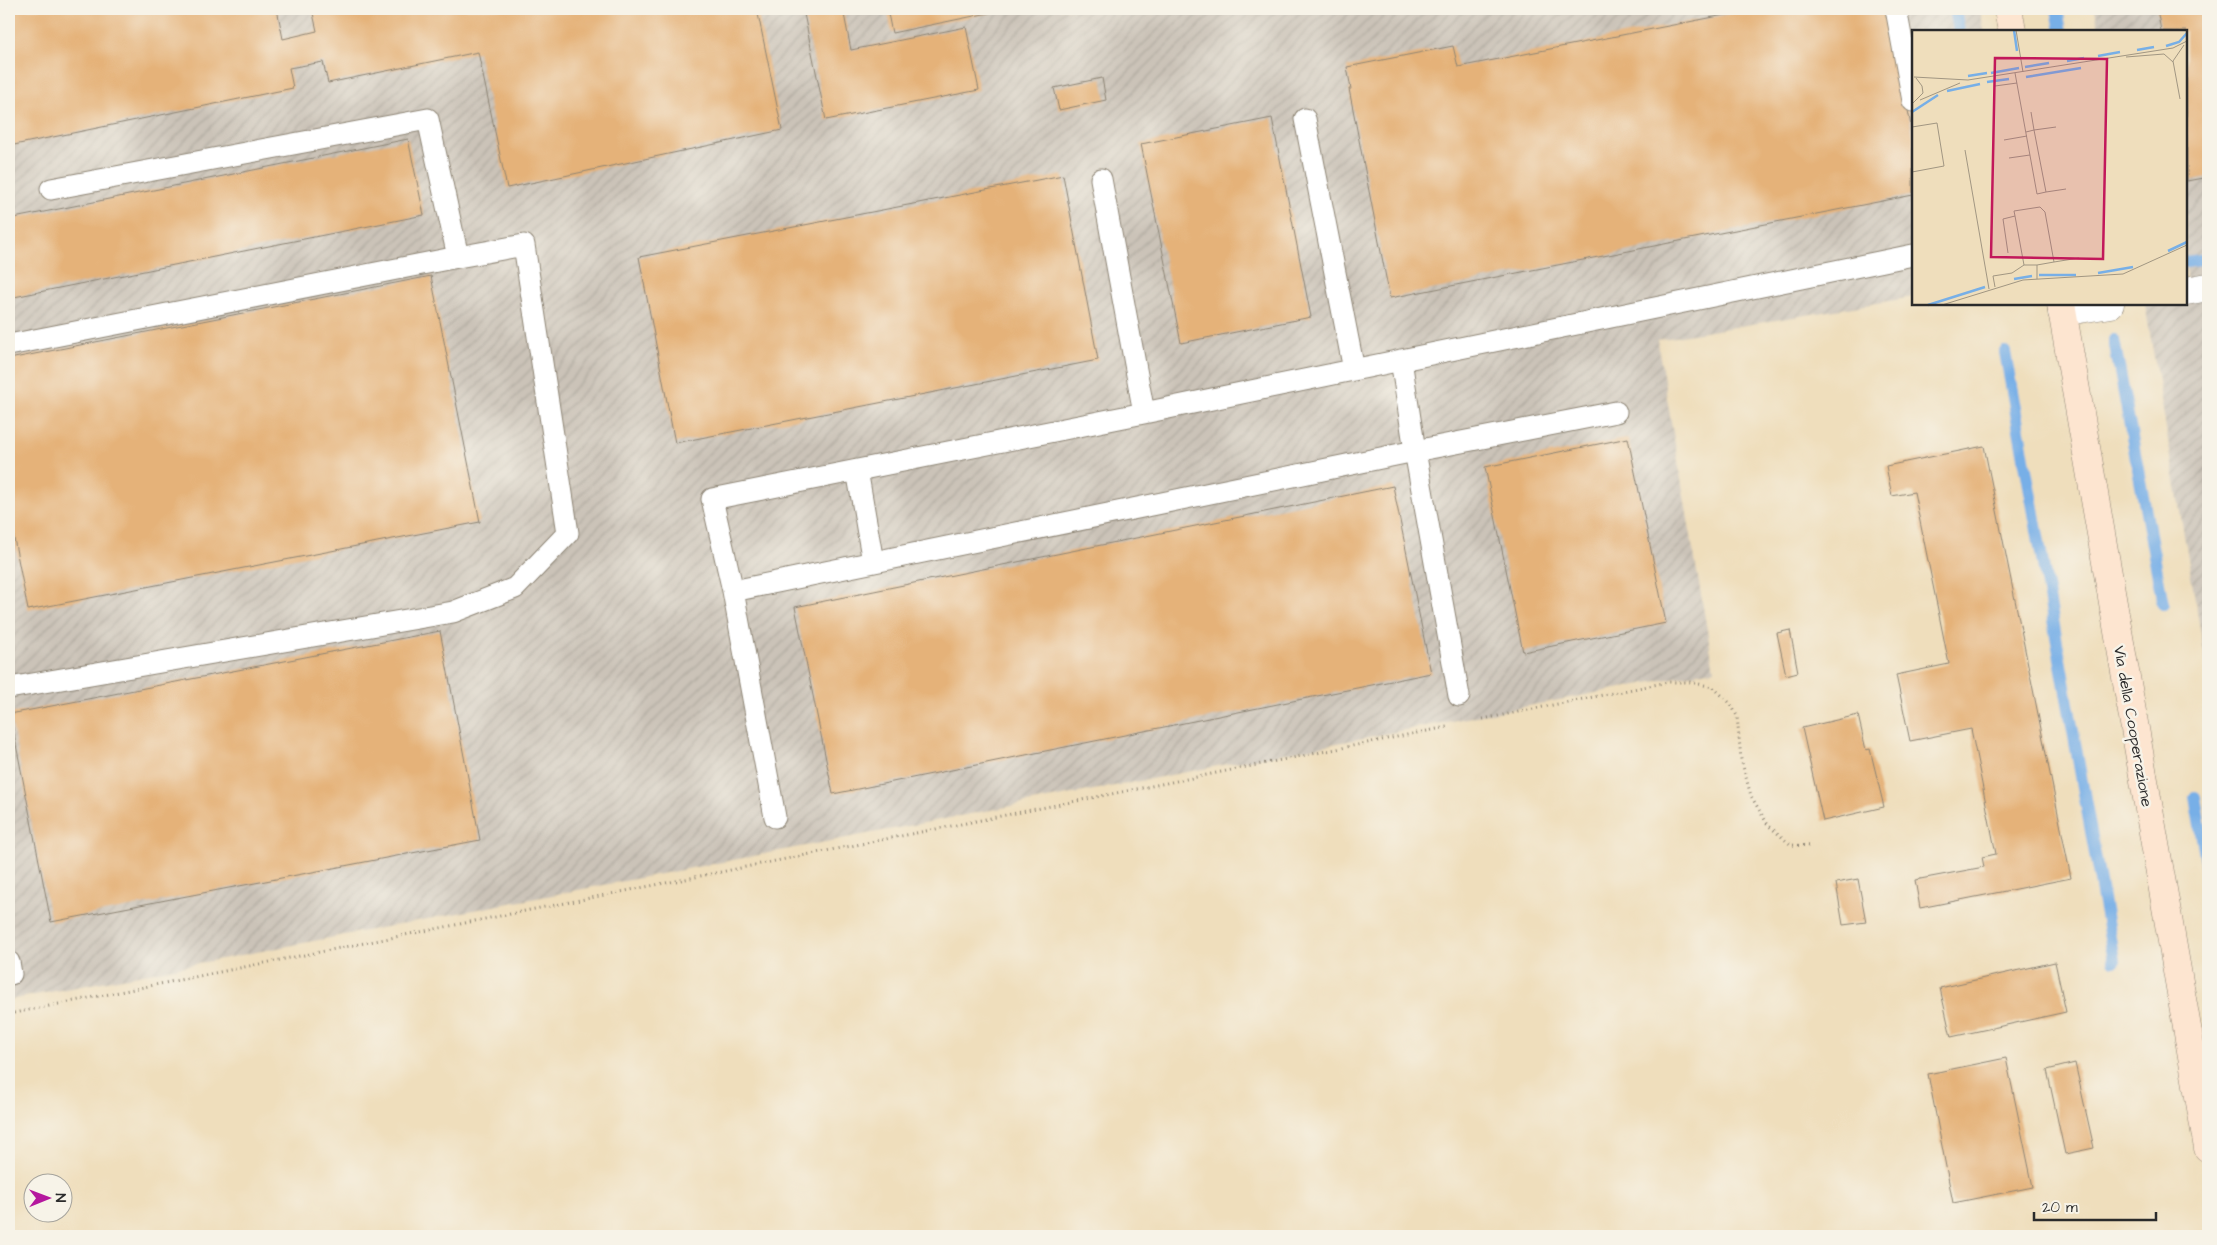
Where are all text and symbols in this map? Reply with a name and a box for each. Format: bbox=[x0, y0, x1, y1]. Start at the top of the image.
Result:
inset map bbox=[1912, 30, 2187, 305]
street label: Via della Cooperazione bbox=[2108, 644, 2158, 809]
north arrow bbox=[22, 1172, 72, 1222]
scale bar bbox=[2034, 1190, 2157, 1222]
text: N bbox=[50, 1193, 70, 1203]
text: 20 m bbox=[2042, 1197, 2078, 1218]

